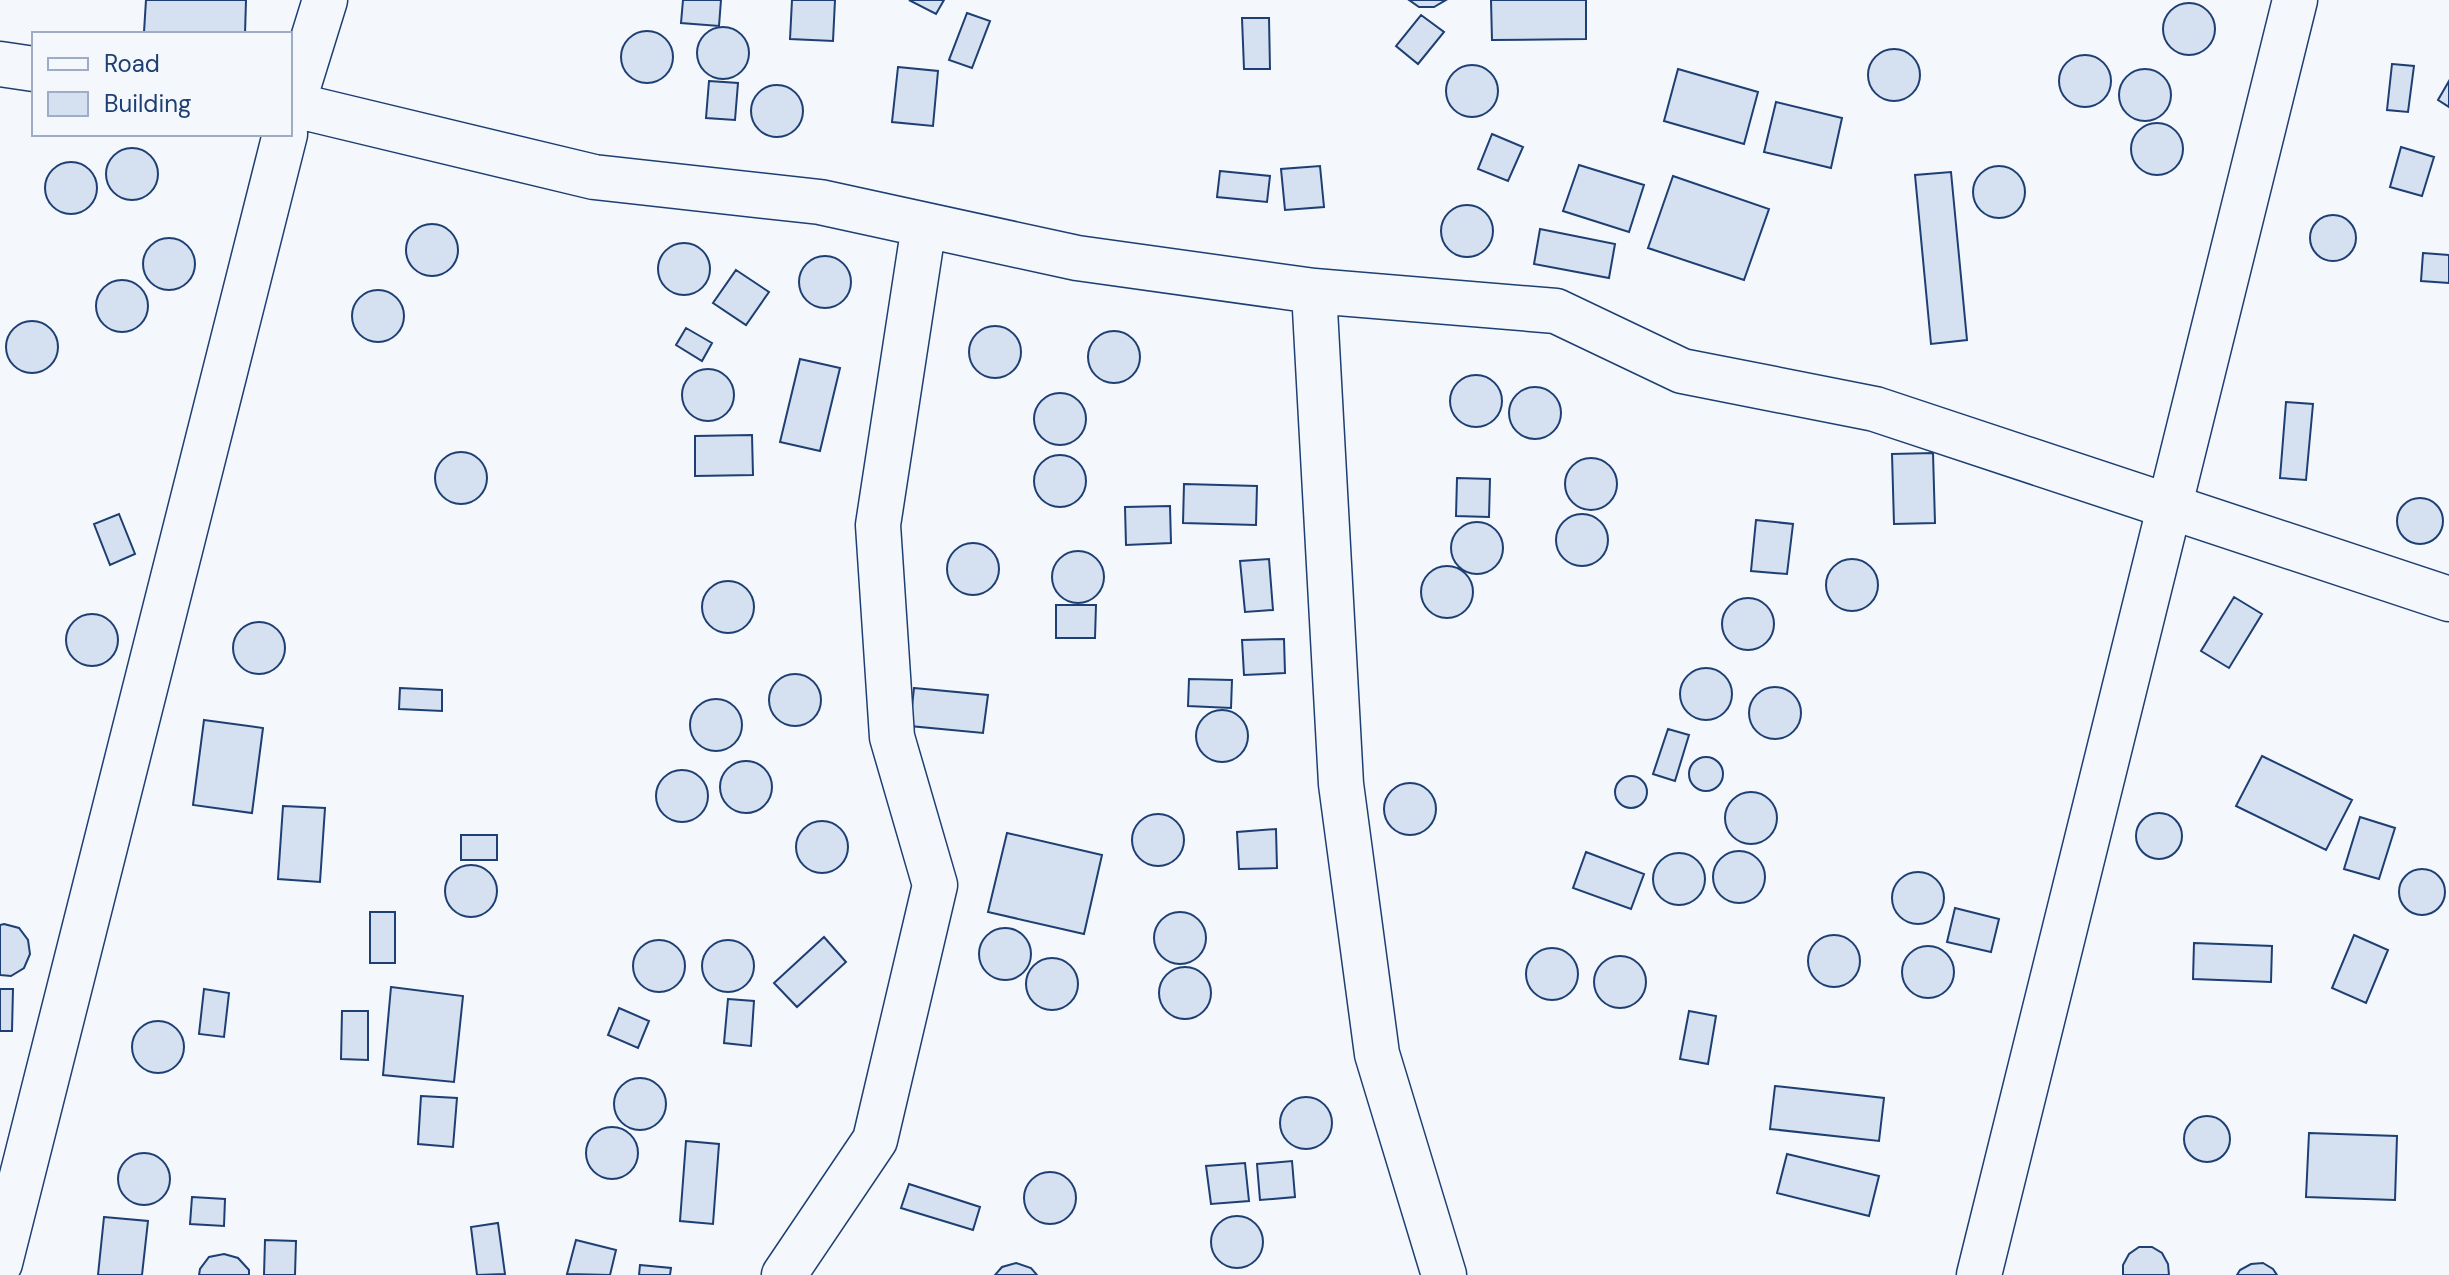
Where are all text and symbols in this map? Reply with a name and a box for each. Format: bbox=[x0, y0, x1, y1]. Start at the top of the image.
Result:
legend bbox=[32, 32, 292, 136]
text: Road bbox=[104, 48, 160, 79]
text: Building bbox=[104, 88, 191, 119]

